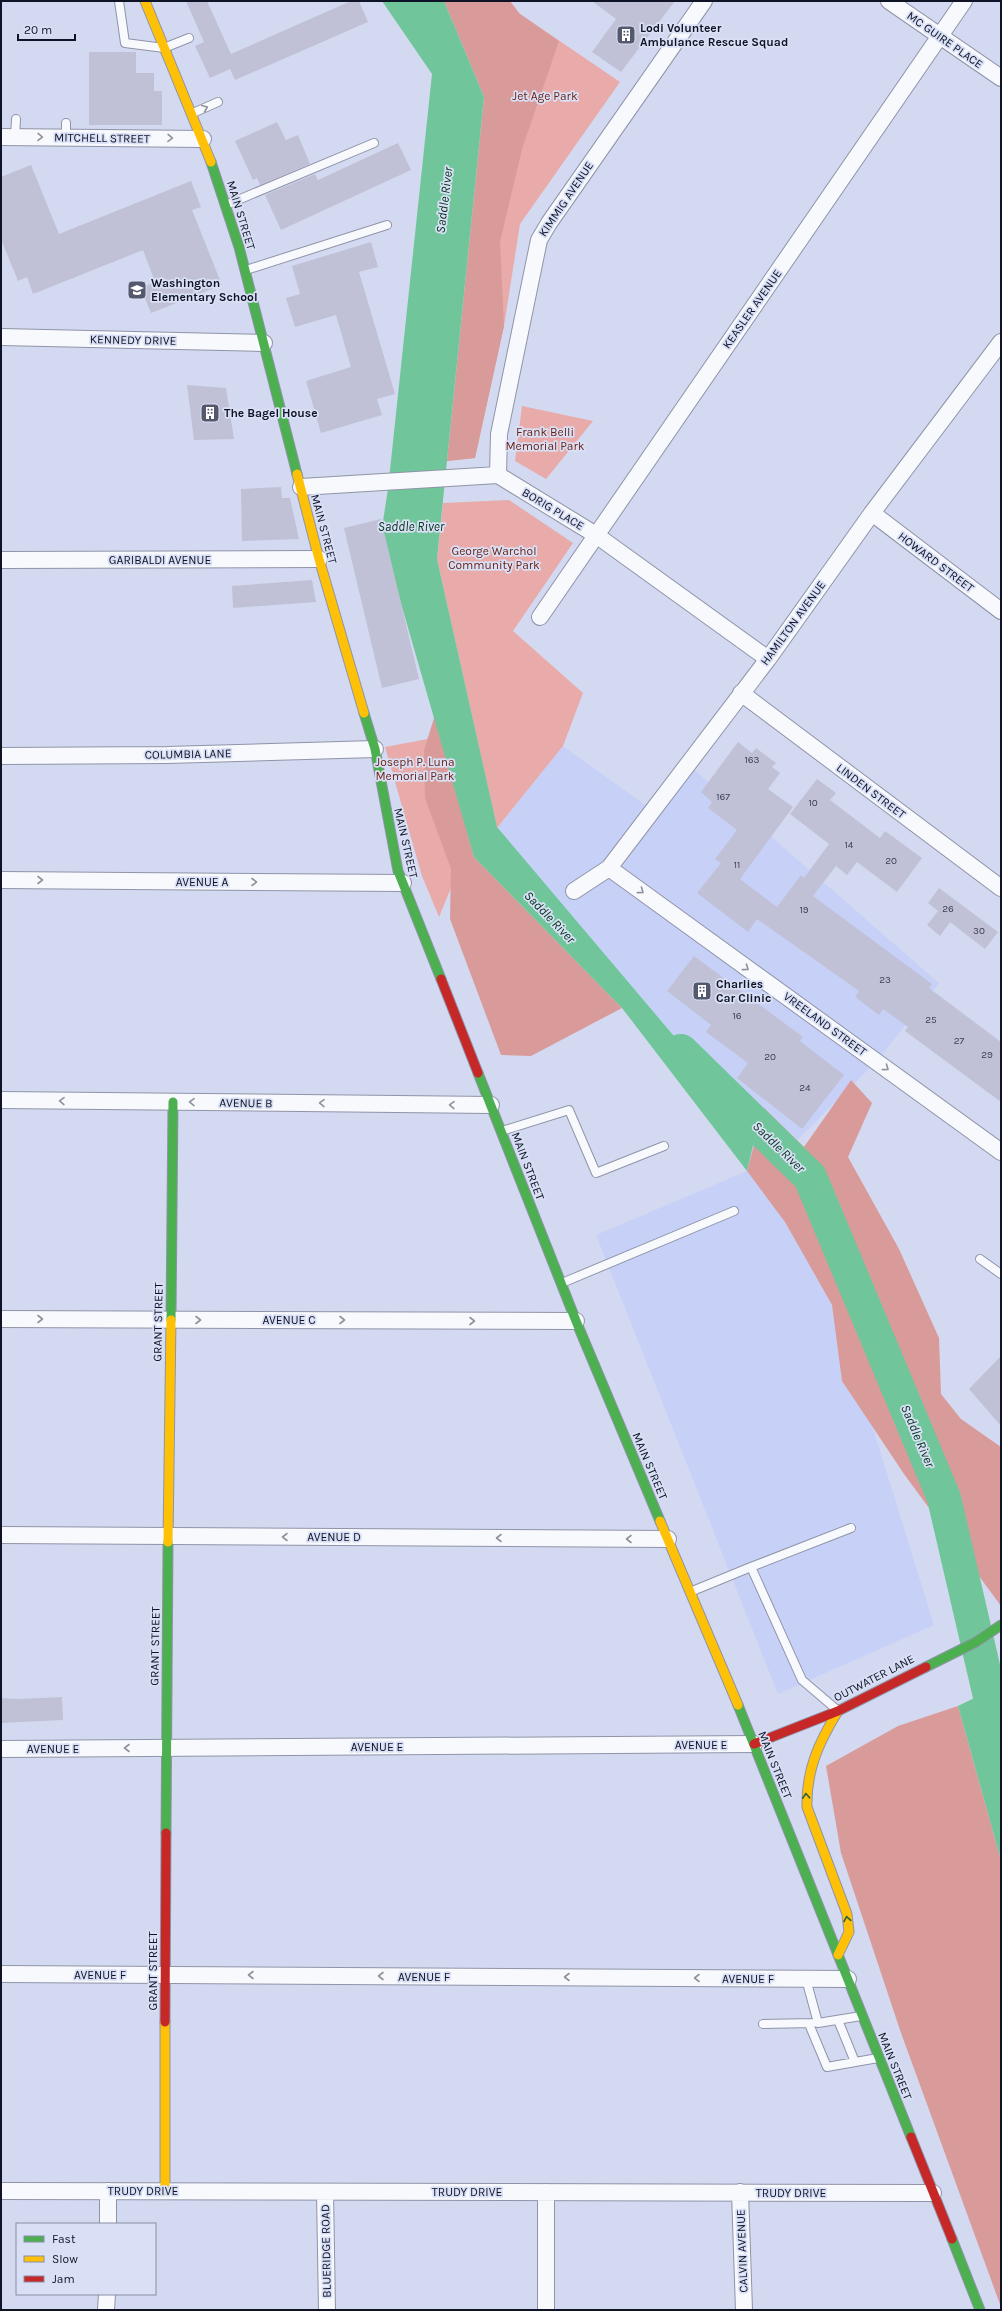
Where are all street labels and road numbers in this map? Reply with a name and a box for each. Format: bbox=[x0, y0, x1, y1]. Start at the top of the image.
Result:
street label: MC GUIRE PLACE bbox=[904, 9, 986, 71]
street label: MITCHELL STREET bbox=[54, 130, 150, 146]
street label: KIMMIG AVENUE bbox=[536, 159, 596, 239]
street label: MAIN STREET bbox=[224, 179, 258, 251]
street label: KEASLER AVENUE bbox=[719, 267, 785, 351]
street label: KENNEDY DRIVE bbox=[90, 332, 176, 348]
street label: BORIG PLACE bbox=[520, 485, 586, 533]
street label: MAIN STREET bbox=[308, 493, 340, 565]
street label: HOWARD STREET bbox=[895, 529, 977, 595]
street label: GARIBALDI AVENUE bbox=[109, 553, 211, 567]
street label: HAMILTON AVENUE bbox=[758, 578, 828, 668]
street label: COLUMBIA LANE bbox=[145, 746, 231, 762]
street label: LINDEN STREET bbox=[834, 760, 908, 822]
street label: MAIN STREET bbox=[391, 807, 421, 879]
street label: AVENUE A bbox=[176, 875, 228, 889]
street label: VREELAND STREET bbox=[781, 989, 869, 1059]
street label: AVENUE B bbox=[219, 1096, 273, 1110]
street label: MAIN STREET bbox=[509, 1130, 547, 1202]
street label: GRANT STREET bbox=[150, 1282, 166, 1362]
street label: AVENUE C bbox=[262, 1313, 316, 1327]
street label: MAIN STREET bbox=[630, 1430, 670, 1502]
street label: AVENUE D bbox=[307, 1530, 361, 1544]
street label: GRANT STREET bbox=[147, 1606, 163, 1686]
street label: OUTWATER LANE bbox=[831, 1652, 917, 1704]
street label: MAIN STREET bbox=[755, 1729, 795, 1801]
street label: AVENUE E bbox=[675, 1738, 727, 1752]
street label: AVENUE E bbox=[351, 1740, 403, 1754]
street label: AVENUE E bbox=[27, 1742, 79, 1756]
street label: GRANT STREET bbox=[146, 1931, 160, 2011]
street label: AVENUE F bbox=[74, 1968, 126, 1982]
street label: AVENUE F bbox=[398, 1970, 450, 1984]
street label: AVENUE F bbox=[722, 1972, 774, 1986]
street label: MAIN STREET bbox=[875, 2030, 915, 2102]
street label: TRUDY DRIVE bbox=[108, 2184, 178, 2198]
street label: TRUDY DRIVE bbox=[432, 2185, 502, 2199]
street label: TRUDY DRIVE bbox=[756, 2186, 826, 2200]
street label: BLUERIDGE ROAD bbox=[318, 2204, 334, 2298]
street label: CALVIN AVENUE bbox=[734, 2209, 750, 2293]

